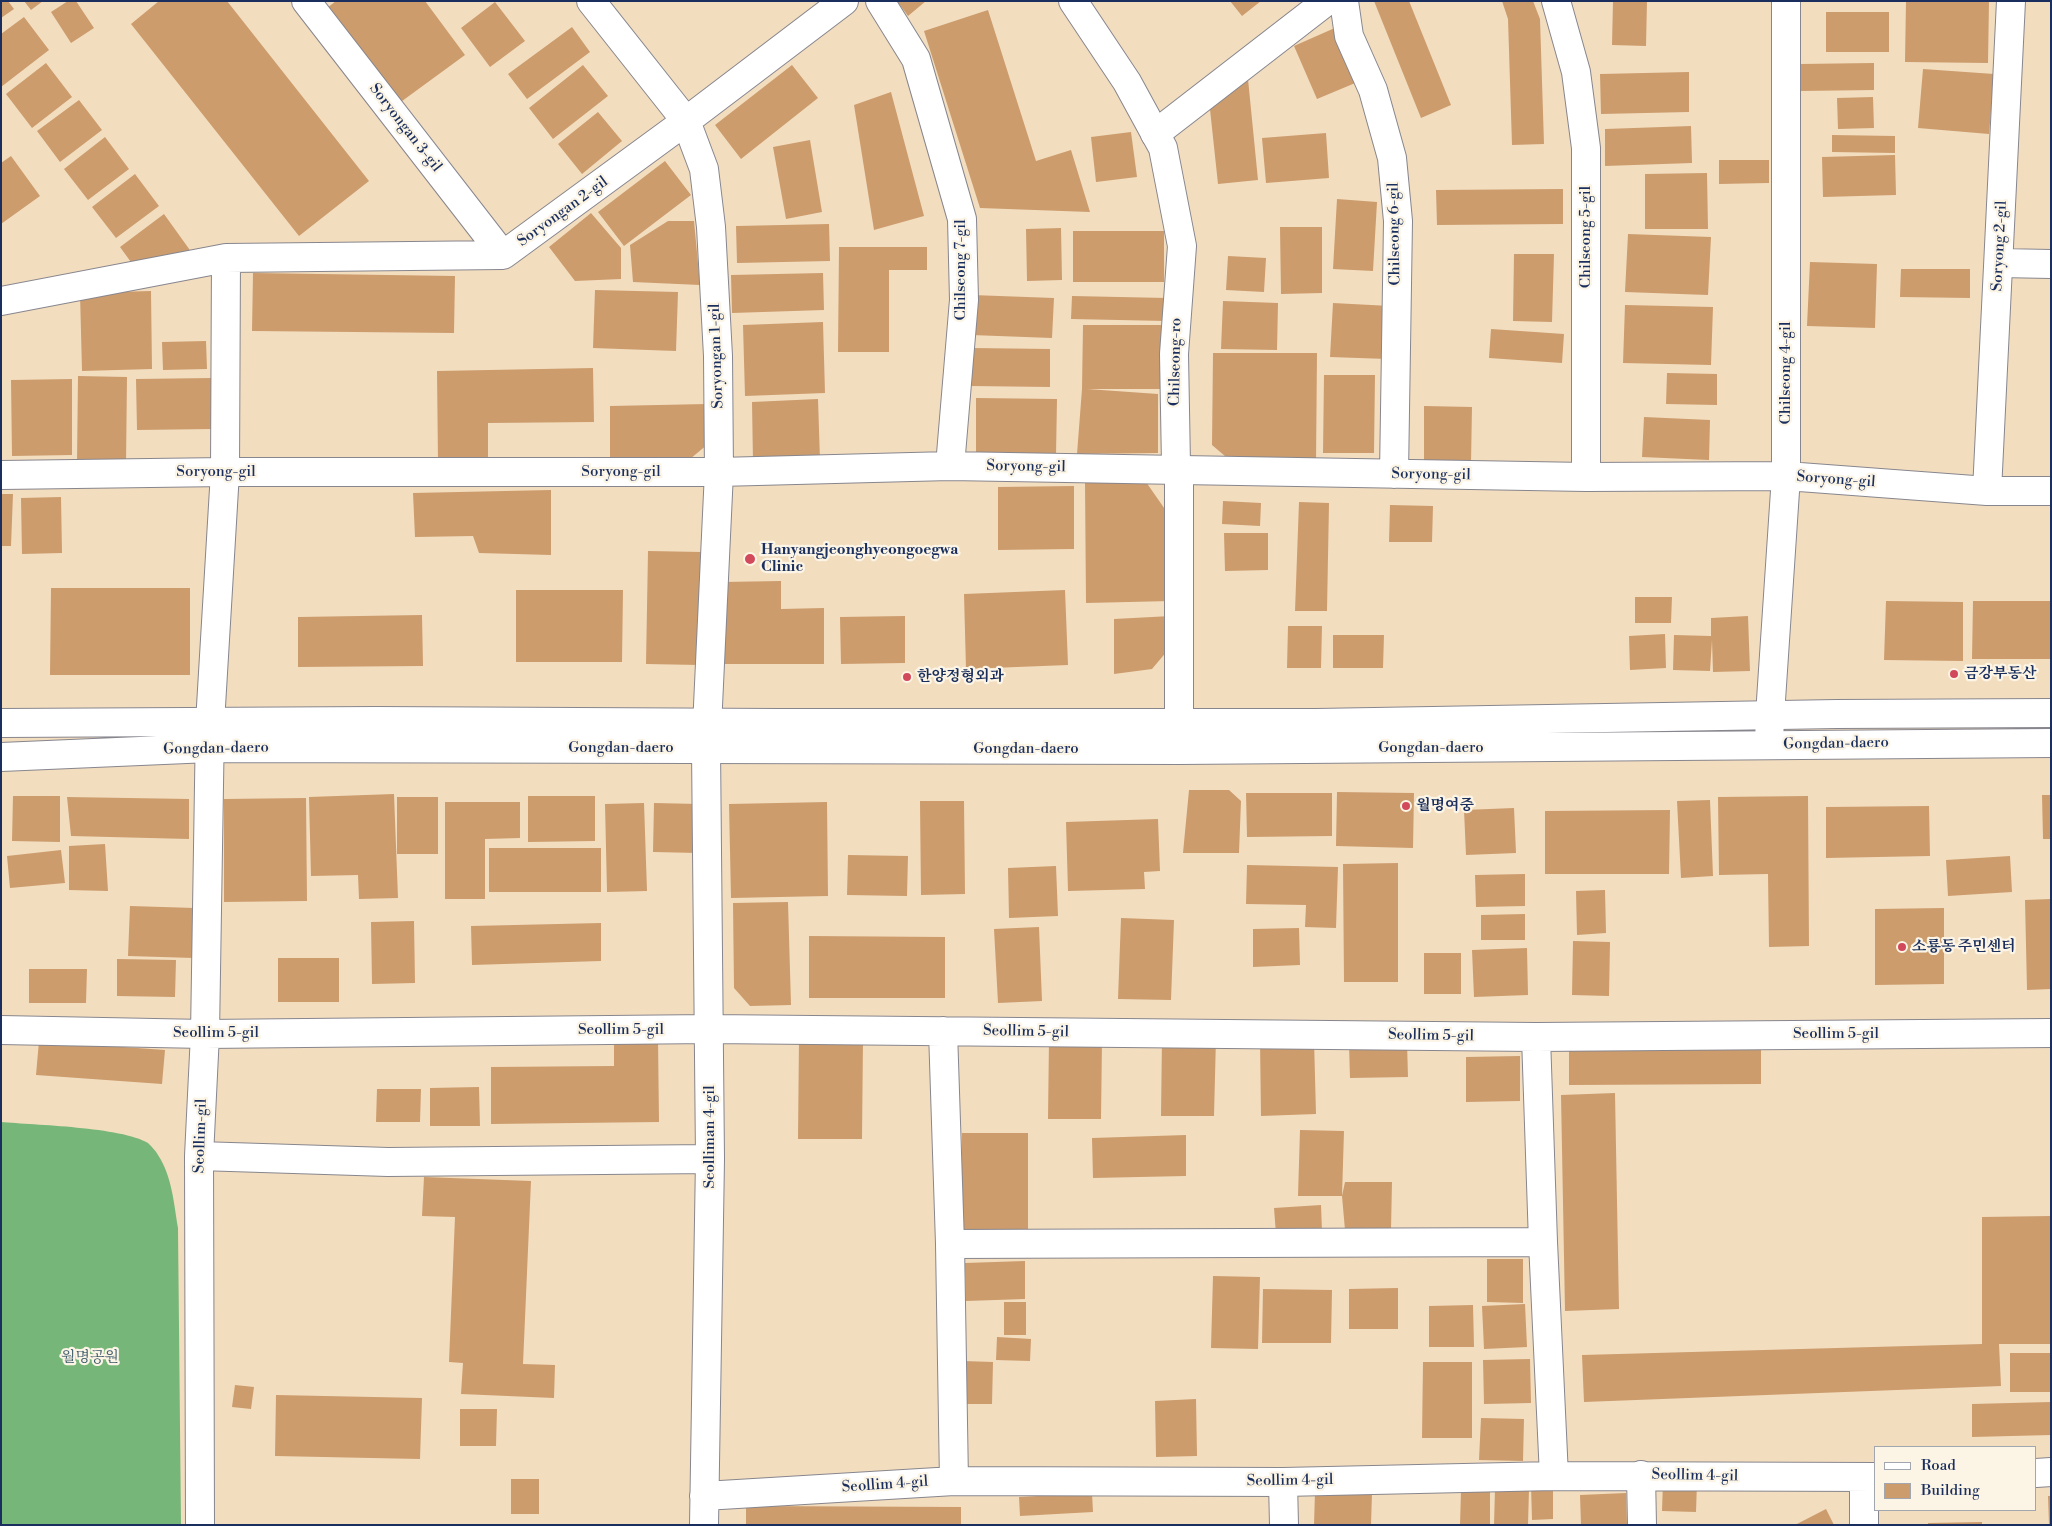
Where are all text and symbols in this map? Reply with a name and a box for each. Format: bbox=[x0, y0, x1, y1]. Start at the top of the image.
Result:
street label: Soryongan 3-gil bbox=[365, 80, 445, 176]
street label: Soryongan 2-gil bbox=[514, 173, 612, 251]
street label: Chilseong 6-gil bbox=[1385, 182, 1405, 286]
street label: Chilseong 5-gil bbox=[1577, 186, 1595, 288]
street label: Soryong 2-gil bbox=[1989, 200, 2011, 292]
street label: Chilseong 7-gil bbox=[952, 219, 970, 321]
street label: Soryongan 1-gil bbox=[706, 303, 728, 409]
street label: Chilseong-ro bbox=[1166, 318, 1186, 406]
street label: Chilseong 4-gil bbox=[1777, 321, 1795, 425]
street label: Soryong-gil bbox=[986, 457, 1066, 477]
street label: Soryong-gil bbox=[176, 463, 256, 481]
street label: Soryong-gil bbox=[581, 463, 661, 481]
street label: Soryong-gil bbox=[1391, 465, 1471, 485]
street label: Soryong-gil bbox=[1796, 468, 1876, 492]
place label: Hanyangjeonghyeongoegwa Clinic bbox=[761, 541, 958, 576]
marker: Hanyangjeonghyeongoegwa Clinic bbox=[743, 552, 757, 566]
place label: 금강부동산 bbox=[1964, 665, 2036, 683]
place label: 한양정형외과 bbox=[917, 668, 1004, 686]
marker: 금강부동산 bbox=[1948, 668, 1960, 680]
marker: 한양정형외과 bbox=[901, 671, 913, 683]
street label: Gongdan-daero bbox=[1783, 734, 1889, 754]
street label: Gongdan-daero bbox=[163, 739, 269, 759]
street label: Gongdan-daero bbox=[568, 739, 674, 757]
street label: Gongdan-daero bbox=[1378, 739, 1484, 757]
street label: Gongdan-daero bbox=[973, 740, 1079, 758]
place label: 월명여중 bbox=[1416, 797, 1474, 815]
marker: 월명여중 bbox=[1400, 800, 1412, 812]
place label: 소룡동 주민센터 bbox=[1912, 938, 2016, 956]
marker: 소룡동 주민센터 bbox=[1896, 941, 1908, 953]
street label: Seollim 5-gil bbox=[578, 1021, 664, 1039]
street label: Seollim 5-gil bbox=[983, 1022, 1069, 1042]
street label: Seollim 5-gil bbox=[173, 1024, 259, 1042]
street label: Seollim 5-gil bbox=[1793, 1025, 1879, 1043]
street label: Seollim 5-gil bbox=[1388, 1026, 1474, 1046]
street label: Seolliman 4-gil bbox=[701, 1085, 719, 1189]
street label: Seollim-gil bbox=[191, 1098, 211, 1174]
park label: 월명공원 bbox=[61, 1349, 119, 1367]
legend bbox=[1874, 1446, 2037, 1511]
text: Road bbox=[1921, 1456, 1956, 1475]
street label: Seollim 4-gil bbox=[1652, 1466, 1738, 1486]
street label: Seollim 4-gil bbox=[1247, 1471, 1333, 1491]
street label: Seollim 4-gil bbox=[841, 1473, 929, 1497]
text: Building bbox=[1921, 1481, 1980, 1500]

